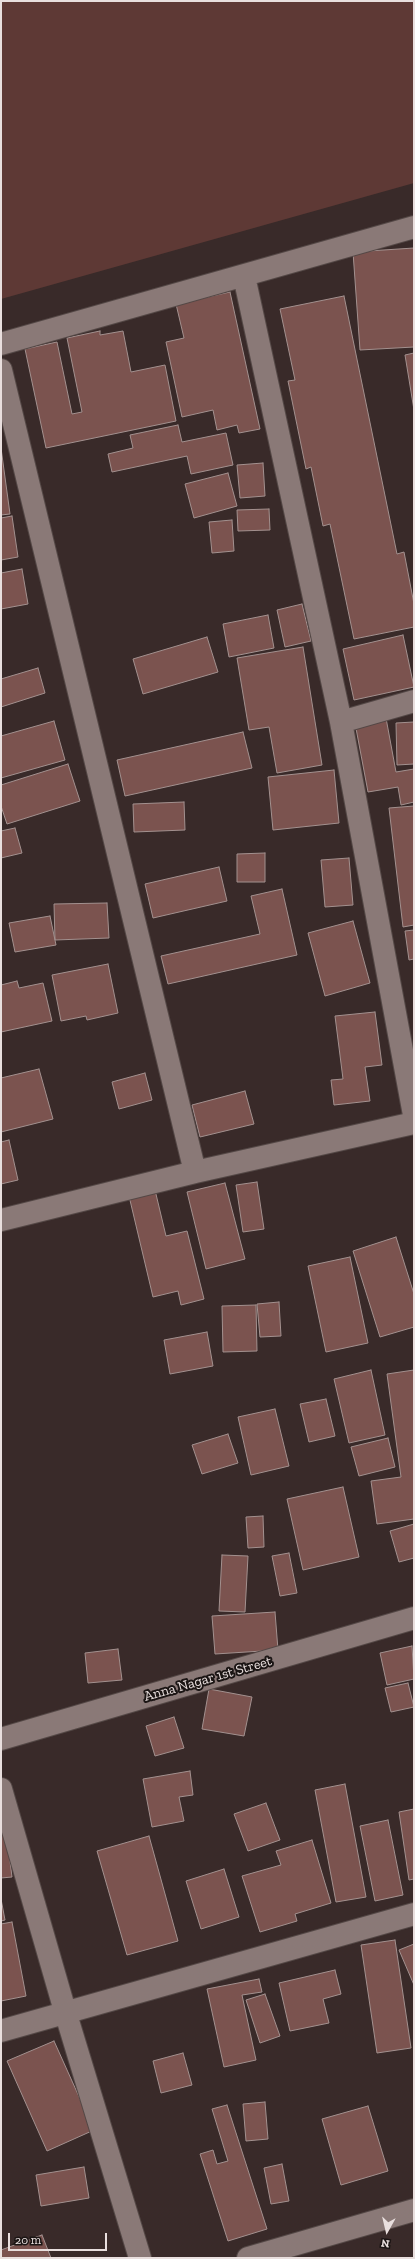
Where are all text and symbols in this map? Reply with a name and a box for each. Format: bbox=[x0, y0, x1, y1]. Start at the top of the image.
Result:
street label: Anna Nagar 1st Street bbox=[142, 1653, 274, 1705]
north arrow bbox=[367, 2211, 407, 2251]
scale bar bbox=[10, 2225, 109, 2251]
text: 20 m bbox=[15, 2233, 41, 2247]
text: N bbox=[380, 2236, 390, 2250]

